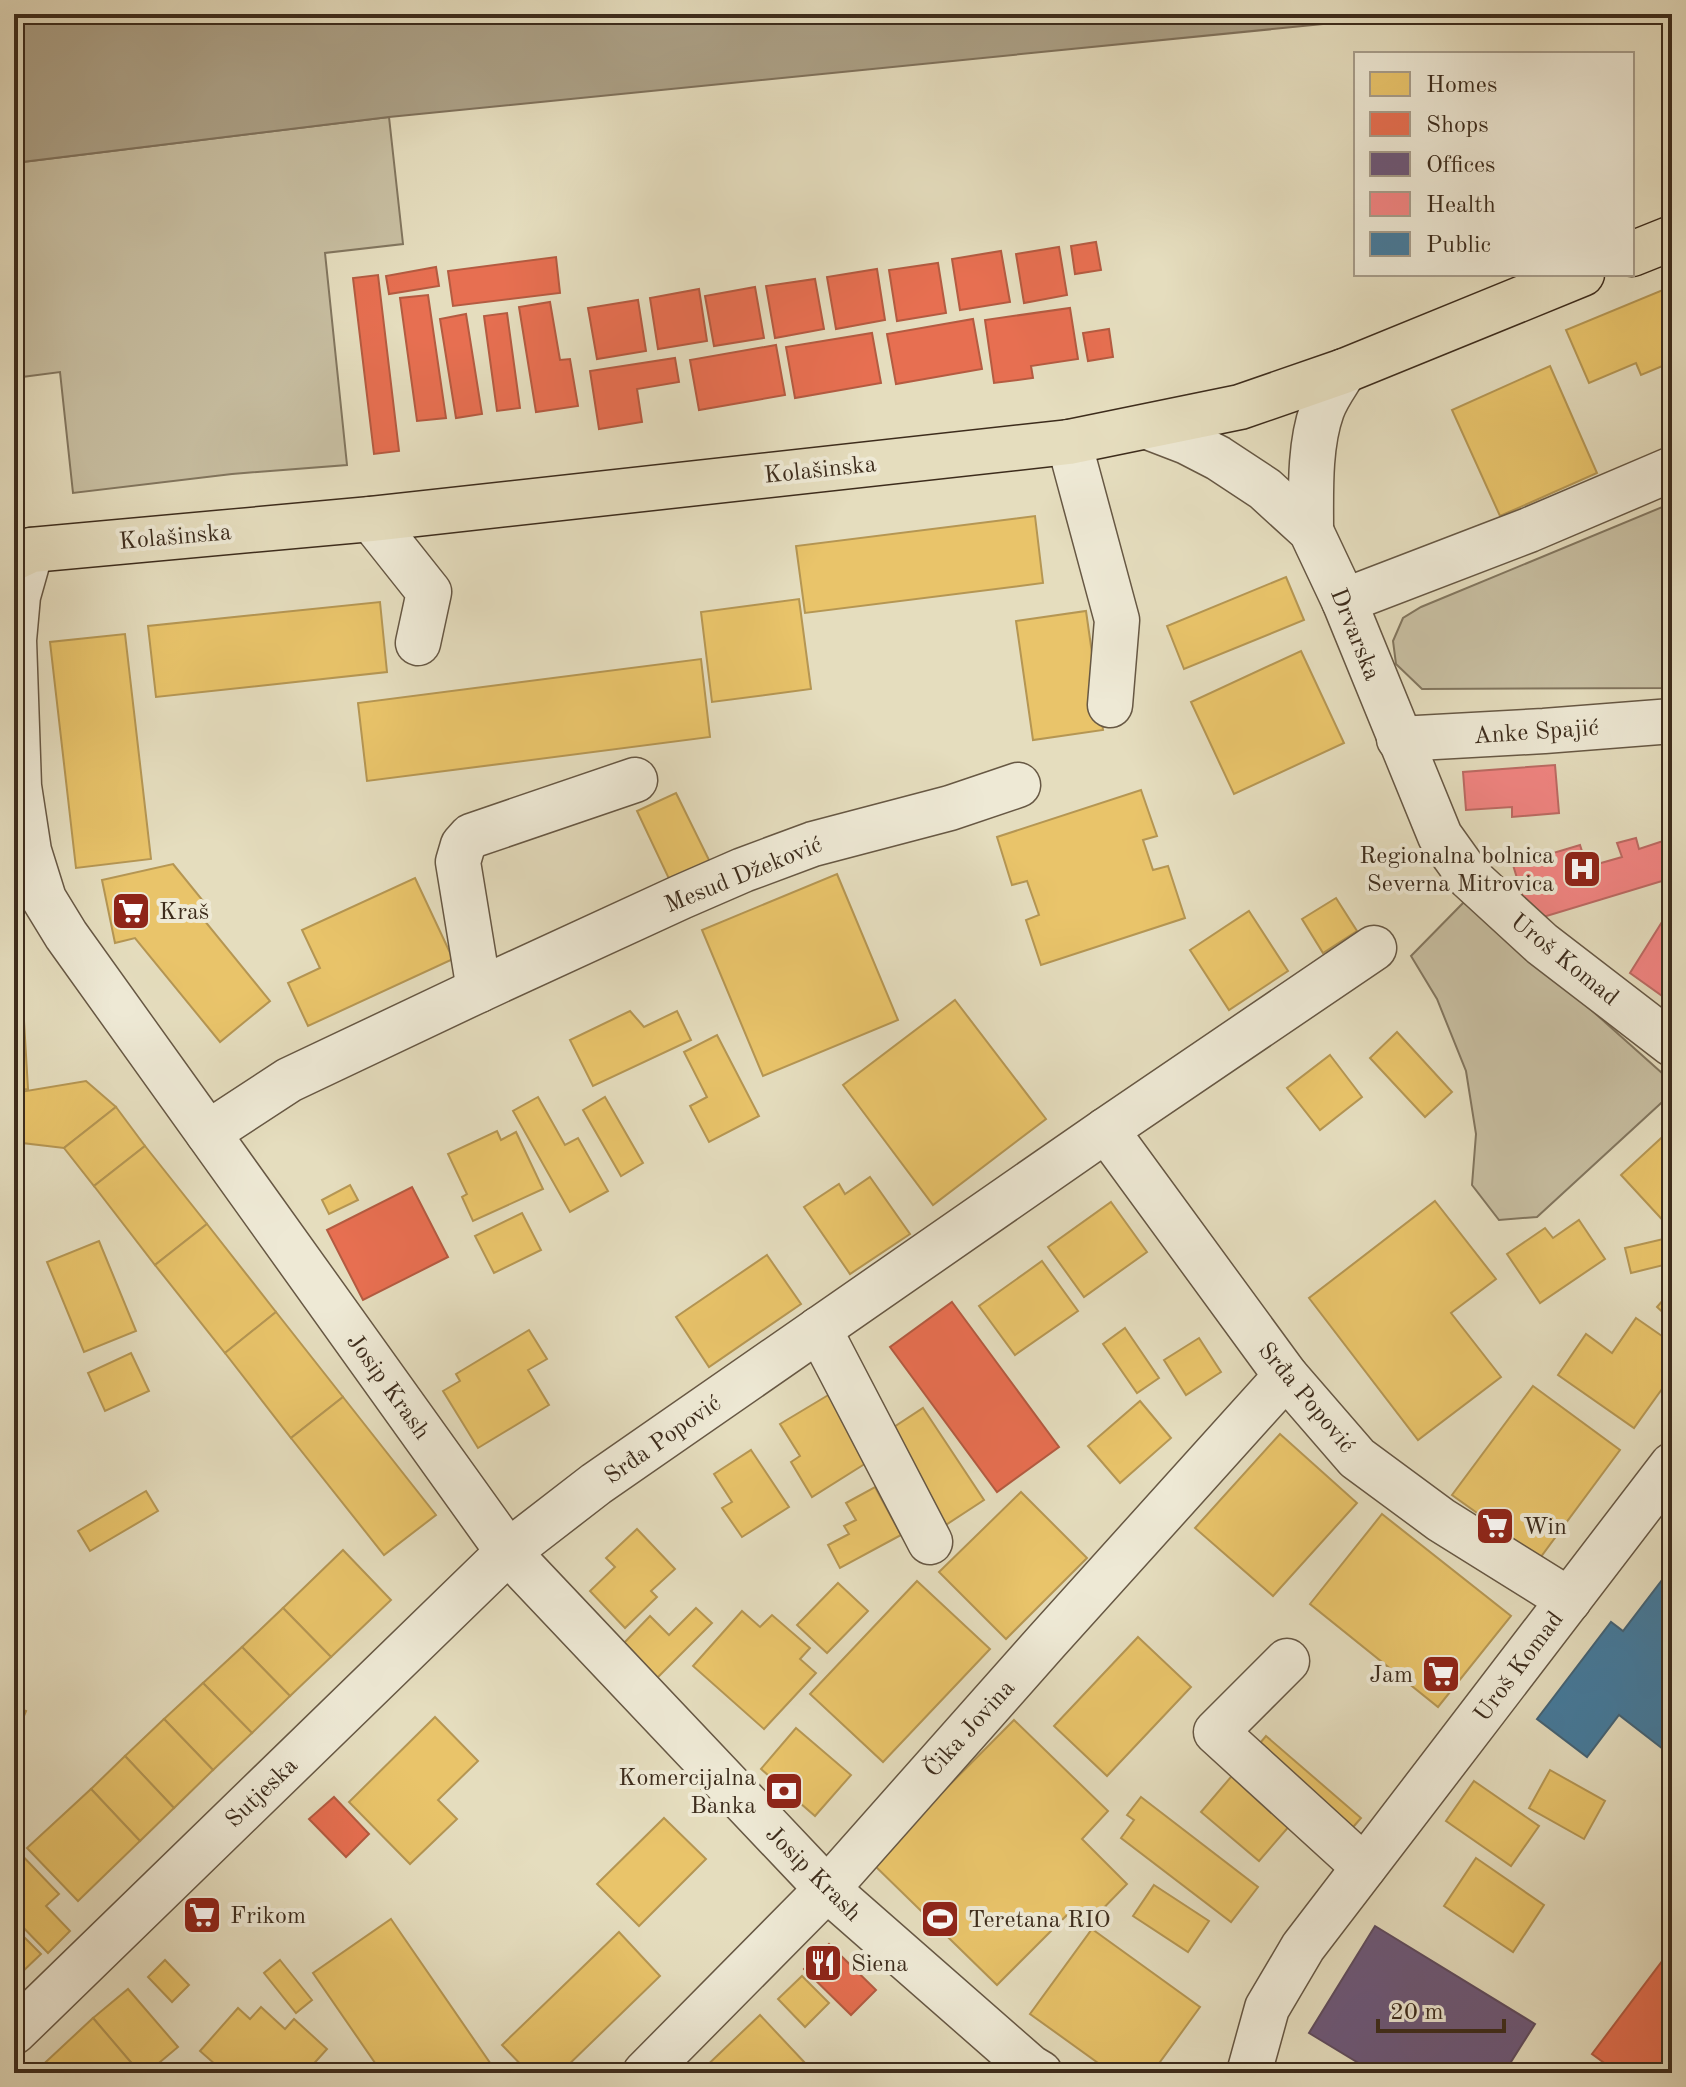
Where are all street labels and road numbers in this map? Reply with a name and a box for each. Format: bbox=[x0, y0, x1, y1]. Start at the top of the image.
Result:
street label: Kolašinska bbox=[763, 453, 878, 489]
street label: Kolašinska bbox=[118, 521, 233, 555]
street label: Drvarska bbox=[1325, 585, 1383, 684]
street label: Anke Spajić bbox=[1473, 717, 1599, 749]
street label: Mesud Džeković bbox=[662, 833, 826, 918]
street label: Uroš Komad bbox=[1505, 910, 1622, 1011]
street label: Josip Krash bbox=[341, 1330, 434, 1444]
street label: Srđa Popović bbox=[1253, 1339, 1358, 1458]
street label: Srđa Popović bbox=[601, 1392, 726, 1489]
street label: Uroš Komad bbox=[1471, 1608, 1569, 1727]
street label: Čika Jovina bbox=[917, 1673, 1020, 1783]
street label: Sutjeska bbox=[222, 1754, 303, 1833]
street label: Josip Krash bbox=[760, 1822, 865, 1927]

